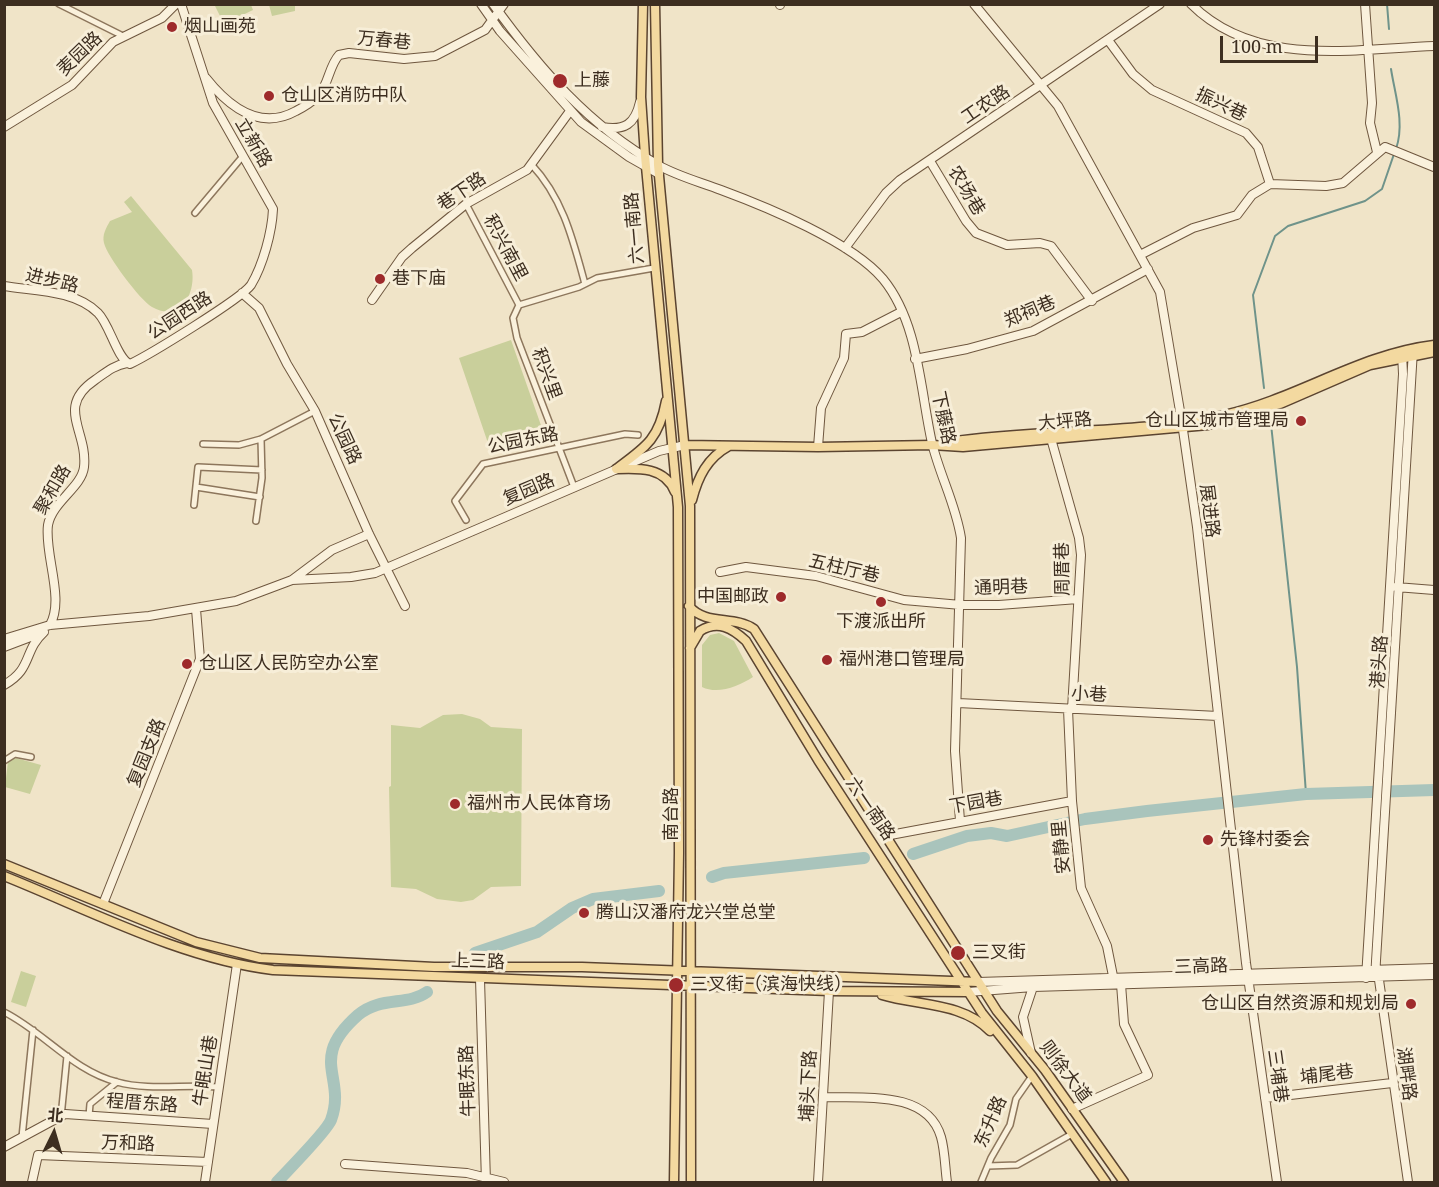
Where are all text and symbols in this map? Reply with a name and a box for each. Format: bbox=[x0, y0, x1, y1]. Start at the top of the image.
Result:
place label: 烟山画苑 bbox=[184, 16, 256, 38]
marker: 烟山画苑 bbox=[165, 20, 179, 34]
scale bar bbox=[1223, 24, 1320, 62]
street label: 麦园路 bbox=[53, 27, 107, 81]
street label: 万春巷 bbox=[356, 28, 412, 54]
text: 100 m bbox=[1231, 34, 1283, 58]
place label: 上藤 bbox=[574, 70, 610, 92]
marker: 上藤 bbox=[551, 72, 569, 90]
street label: 工农路 bbox=[958, 81, 1014, 129]
street label: 振兴巷 bbox=[1192, 84, 1250, 126]
place label: 仓山区消防中队 bbox=[281, 85, 407, 107]
marker: 仓山区消防中队 bbox=[262, 89, 276, 103]
street label: 立新路 bbox=[230, 114, 276, 172]
street label: 农场巷 bbox=[943, 162, 989, 220]
street label: 巷下路 bbox=[434, 168, 490, 216]
street label: 六一南路 bbox=[621, 191, 649, 265]
street label: 积兴南里 bbox=[479, 211, 531, 285]
street label: 进步路 bbox=[23, 264, 81, 298]
place label: 巷下庙 bbox=[392, 268, 446, 290]
marker: 巷下庙 bbox=[373, 272, 387, 286]
street label: 公园西路 bbox=[144, 287, 216, 345]
street label: 郑祠巷 bbox=[1001, 292, 1059, 332]
street label: 积兴里 bbox=[527, 345, 565, 403]
street label: 下藤路 bbox=[927, 389, 959, 447]
street label: 大坪路 bbox=[1037, 409, 1093, 435]
street label: 公园路 bbox=[323, 410, 365, 468]
place label: 仓山区城市管理局 bbox=[1145, 410, 1289, 432]
marker: 仓山区城市管理局 bbox=[1294, 414, 1308, 428]
street label: 公园东路 bbox=[486, 424, 560, 458]
street label: 聚和路 bbox=[30, 461, 76, 519]
street label: 复园路 bbox=[500, 470, 558, 510]
street label: 展进路 bbox=[1195, 483, 1223, 539]
street label: 周厝巷 bbox=[1052, 542, 1074, 596]
street label: 五柱厅巷 bbox=[806, 550, 882, 588]
street label: 通明巷 bbox=[974, 576, 1028, 600]
place label: 中国邮政 bbox=[697, 586, 769, 608]
marker: 中国邮政 bbox=[774, 590, 788, 604]
marker: 下渡派出所 bbox=[874, 595, 888, 609]
place label: 下渡派出所 bbox=[836, 611, 926, 633]
street label: 港头路 bbox=[1367, 634, 1393, 690]
place label: 福州港口管理局 bbox=[839, 649, 965, 671]
place label: 仓山区人民防空办公室 bbox=[199, 653, 379, 675]
marker: 福州港口管理局 bbox=[820, 653, 834, 667]
marker: 仓山区人民防空办公室 bbox=[180, 657, 194, 671]
street label: 小巷 bbox=[1070, 683, 1108, 707]
street label: 复园支路 bbox=[124, 716, 170, 790]
street label: 六一南路 bbox=[841, 773, 899, 845]
street label: 南台路 bbox=[661, 787, 683, 841]
street label: 下园巷 bbox=[948, 788, 1004, 818]
place label: 福州市人民体育场 bbox=[467, 793, 611, 815]
marker: 福州市人民体育场 bbox=[448, 797, 462, 811]
street label: 安静里 bbox=[1049, 819, 1075, 875]
place label: 先锋村委会 bbox=[1220, 829, 1310, 851]
marker: 先锋村委会 bbox=[1201, 833, 1215, 847]
place label: 腾山汉潘府龙兴堂总堂 bbox=[596, 902, 776, 924]
marker: 腾山汉潘府龙兴堂总堂 bbox=[577, 906, 591, 920]
place label: 三叉街 bbox=[972, 942, 1026, 964]
marker: 三叉街 bbox=[949, 944, 967, 962]
street label: 上三路 bbox=[451, 950, 505, 974]
street label: 三高路 bbox=[1174, 955, 1228, 979]
place label: 三叉街（滨海快线） bbox=[690, 974, 852, 996]
marker: 三叉街（滨海快线） bbox=[667, 976, 685, 994]
place label: 仓山区自然资源和规划局 bbox=[1201, 993, 1399, 1015]
marker: 仓山区自然资源和规划局 bbox=[1404, 997, 1418, 1011]
street label: 牛眠山巷 bbox=[190, 1034, 222, 1108]
street label: 则徐大道 bbox=[1035, 1037, 1095, 1107]
street label: 牛眠东路 bbox=[456, 1045, 480, 1117]
street label: 湖畔路 bbox=[1392, 1046, 1420, 1102]
street label: 三埔巷 bbox=[1263, 1048, 1291, 1104]
street label: 埔头下路 bbox=[796, 1049, 822, 1123]
street label: 埔尾巷 bbox=[1299, 1061, 1355, 1089]
street label: 程厝东路 bbox=[105, 1091, 179, 1117]
street label: 东升路 bbox=[970, 1093, 1012, 1151]
north arrow bbox=[24, 1103, 84, 1163]
text: 北 bbox=[47, 1103, 64, 1127]
street label: 万和路 bbox=[101, 1132, 155, 1156]

